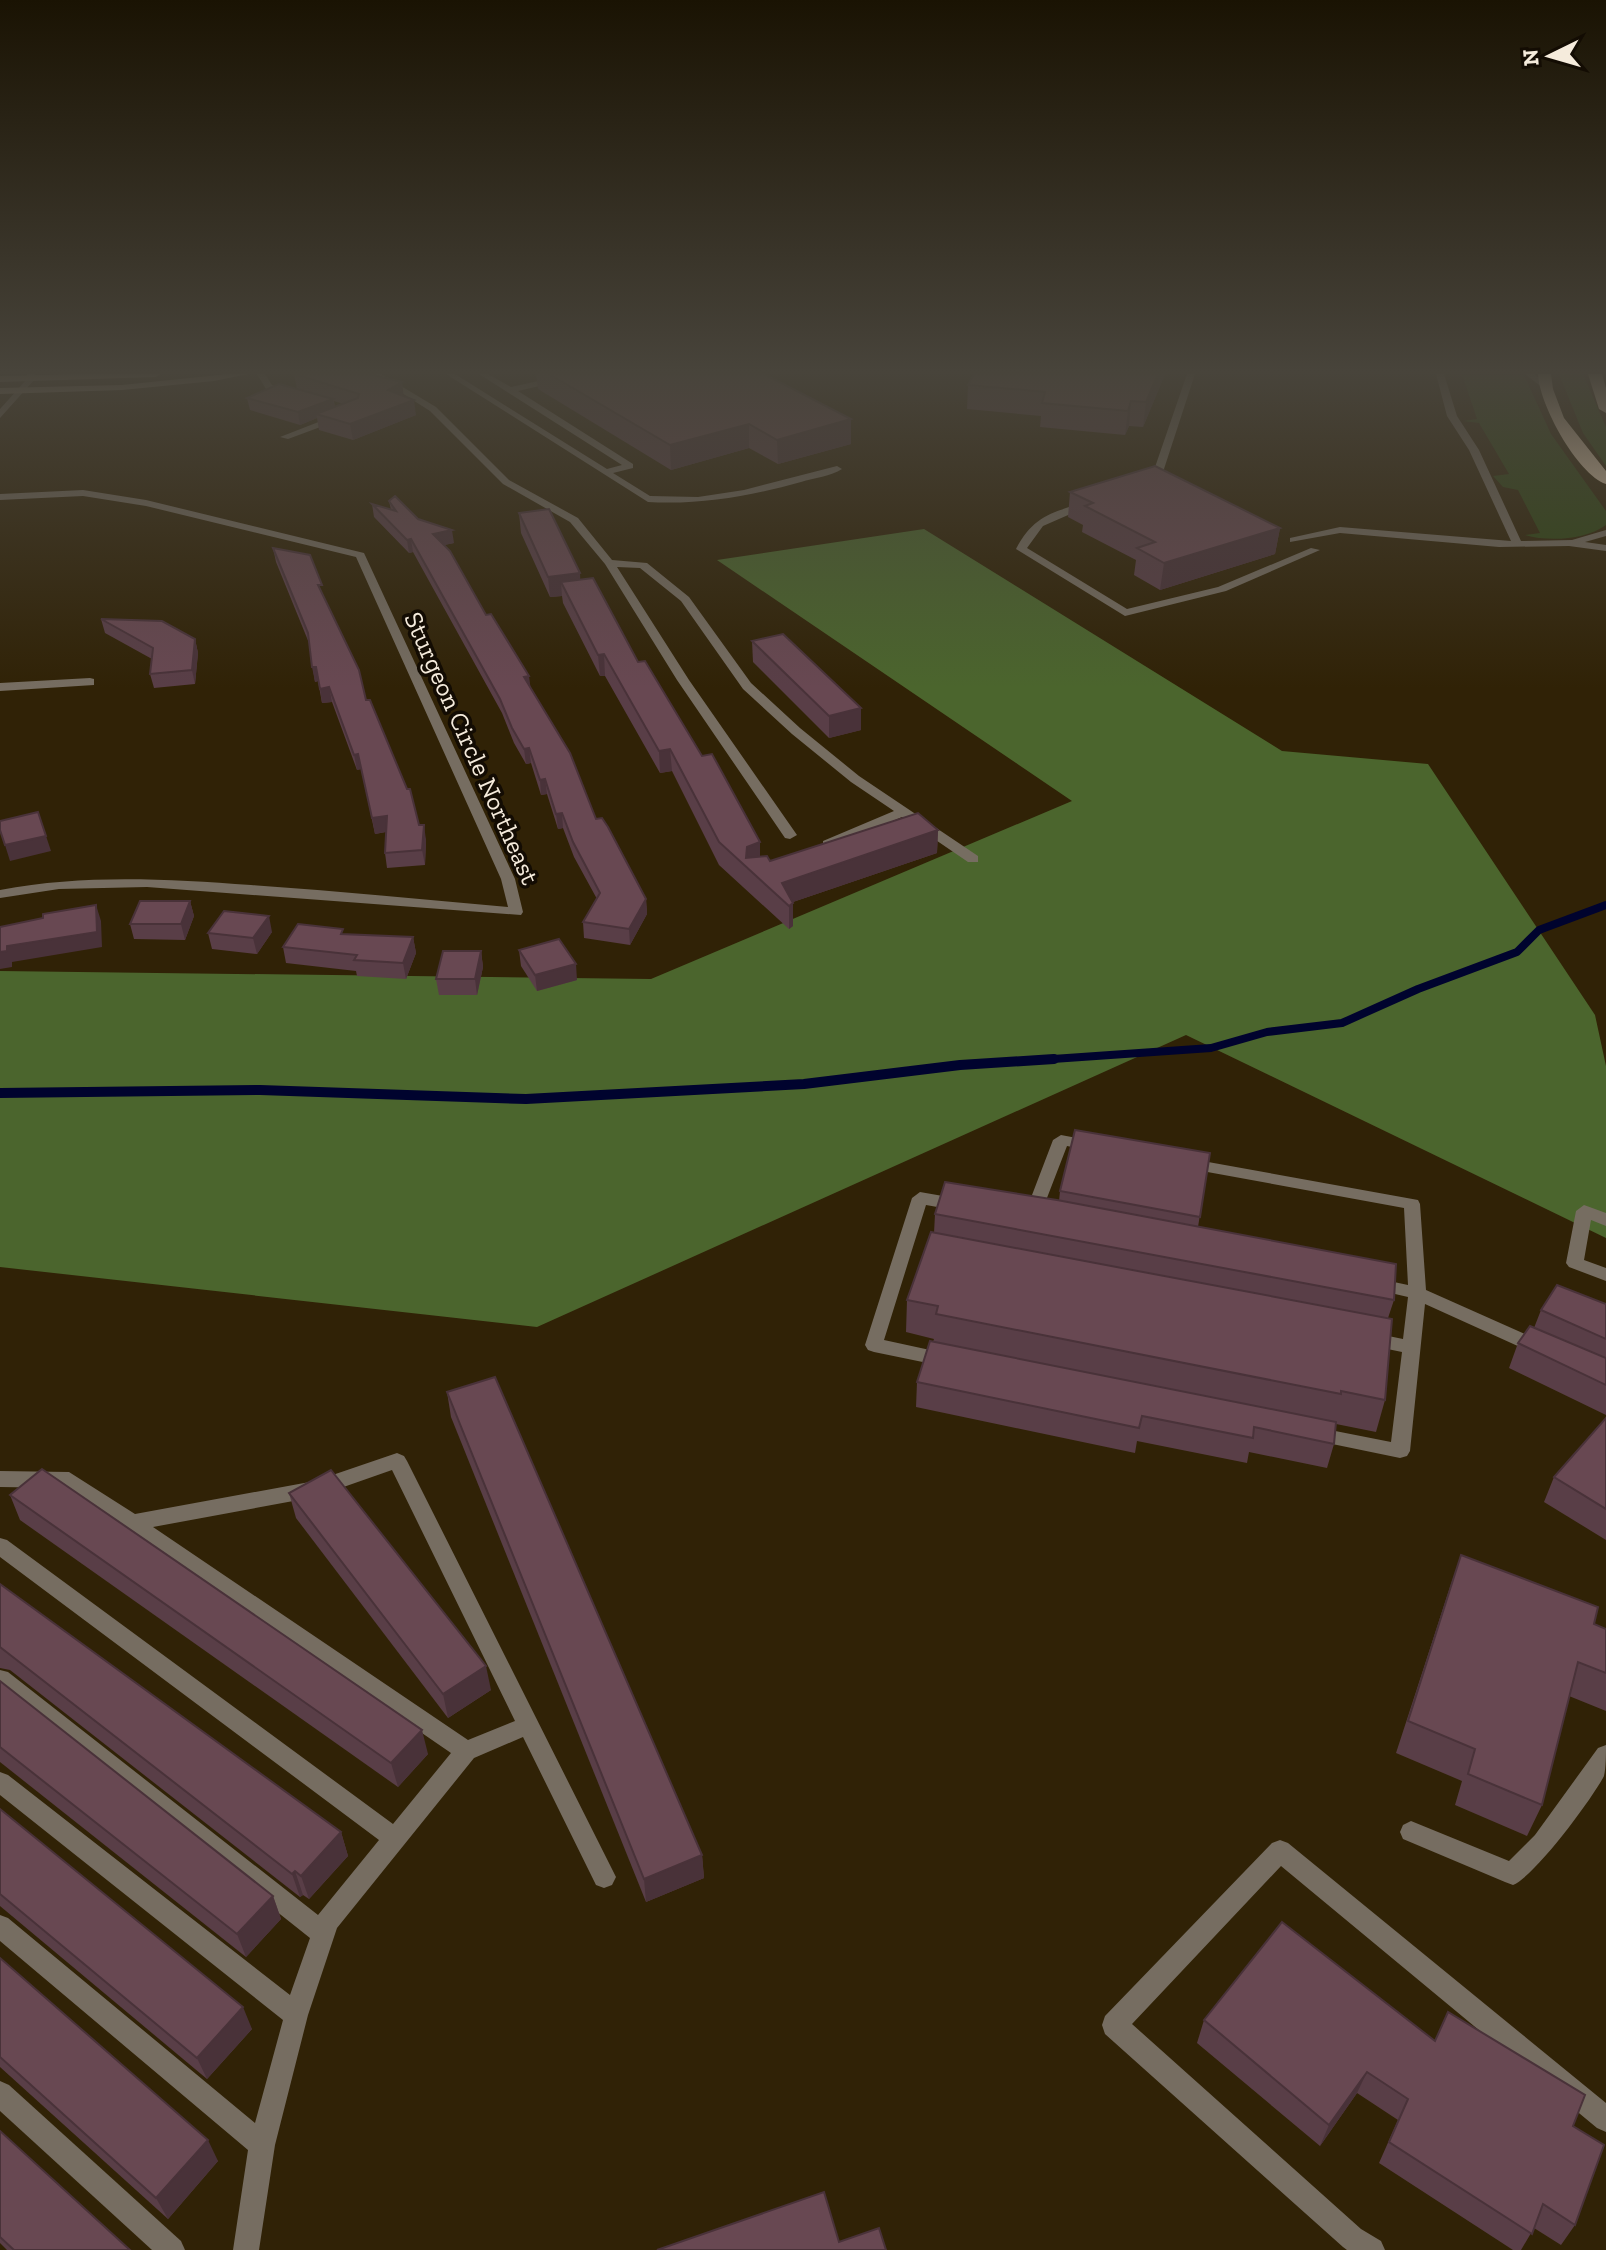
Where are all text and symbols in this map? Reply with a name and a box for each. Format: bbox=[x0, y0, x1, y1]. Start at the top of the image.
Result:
north arrow bbox=[1510, 16, 1590, 96]
text: N bbox=[1516, 48, 1545, 67]
street label: Sturgeon Circle Northeast bbox=[397, 607, 547, 889]

